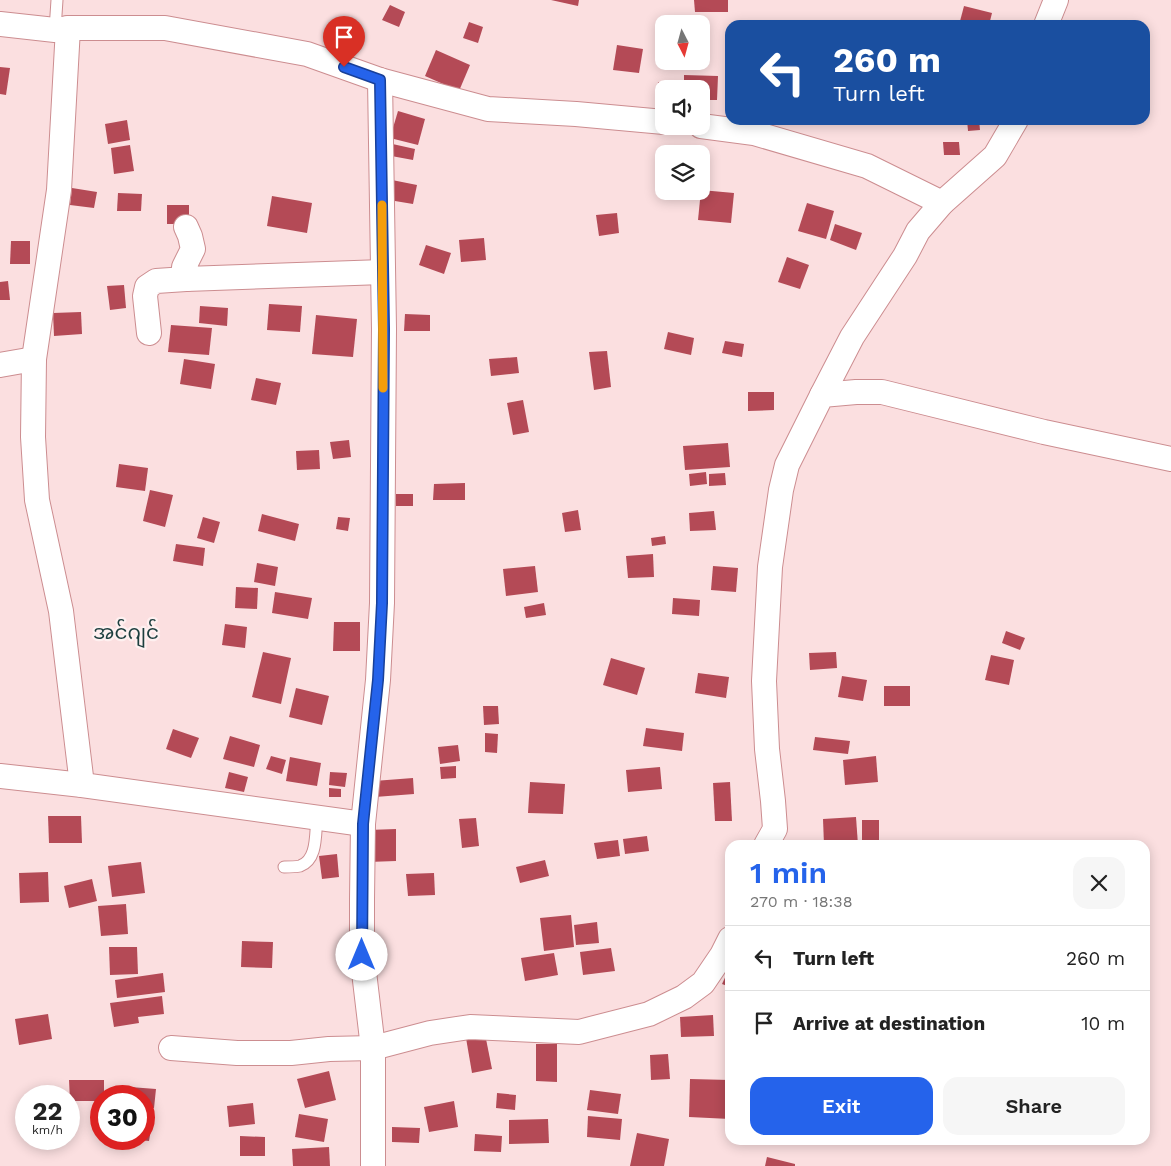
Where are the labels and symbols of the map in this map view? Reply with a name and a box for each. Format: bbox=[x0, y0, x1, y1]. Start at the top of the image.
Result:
north arrow bbox=[655, 15, 710, 70]
pin bbox=[323, 16, 365, 67]
district label: အင်ဂျင် bbox=[93, 618, 159, 648]
position arrow bbox=[335, 928, 387, 980]
speed limit sign: 30 bbox=[90, 1085, 155, 1150]

